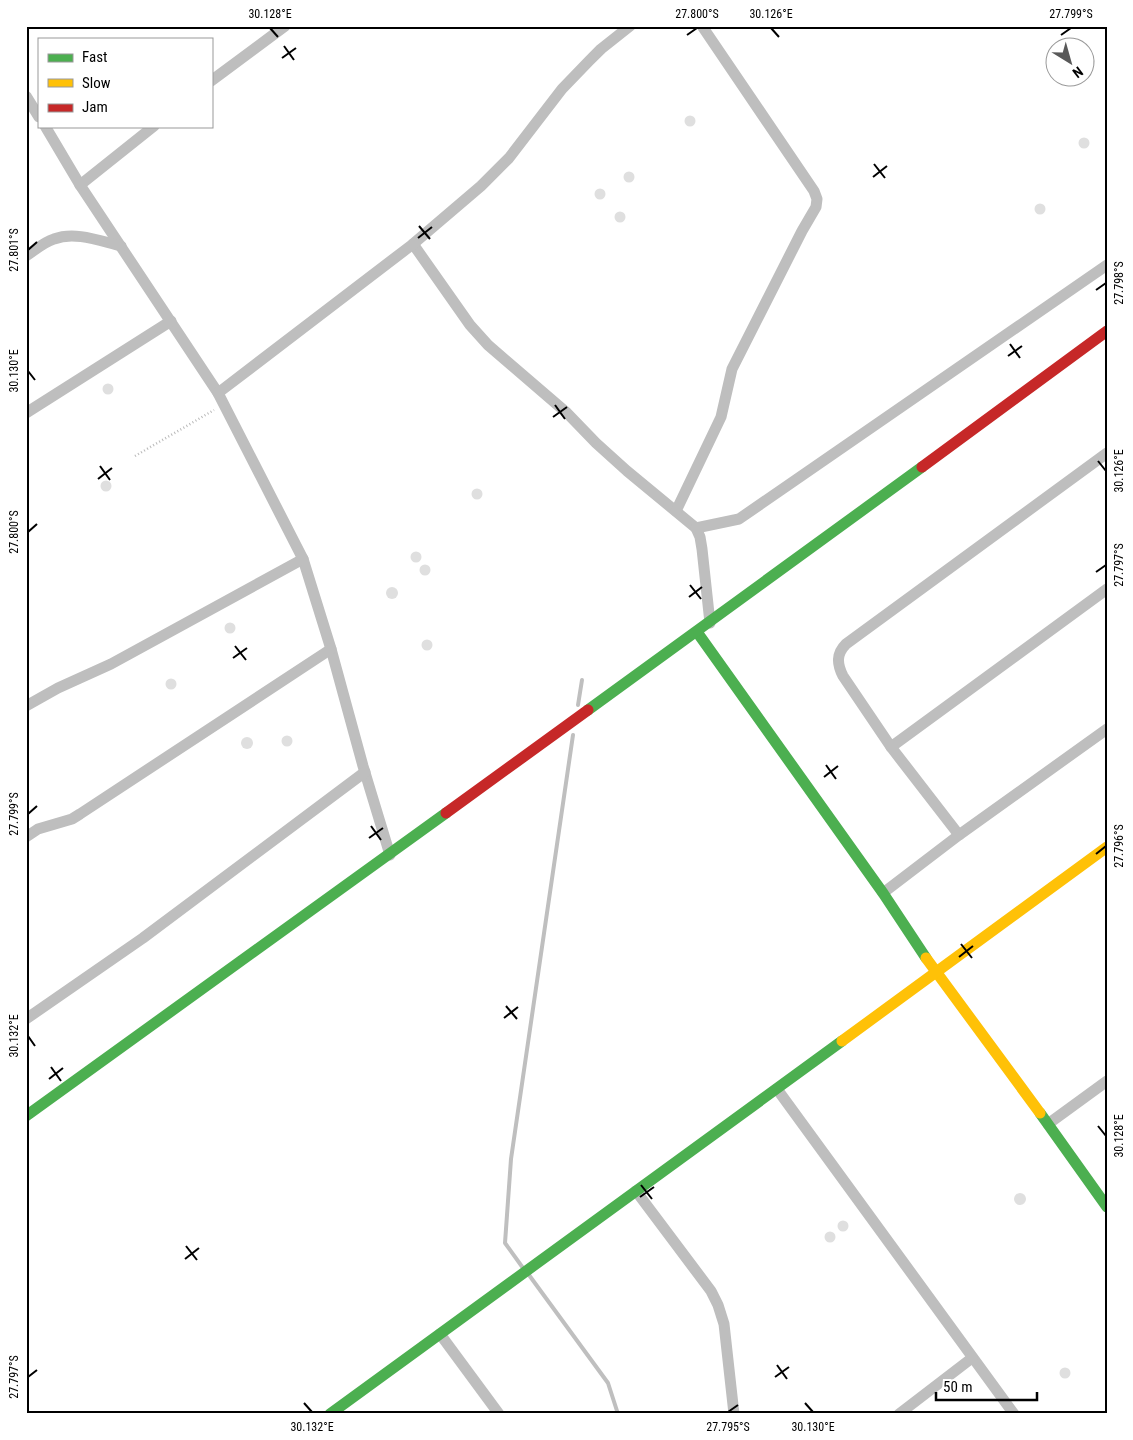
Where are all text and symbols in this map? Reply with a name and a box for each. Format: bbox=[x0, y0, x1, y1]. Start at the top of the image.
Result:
text: 30.128°E bbox=[248, 7, 292, 21]
text: 27.800°S bbox=[675, 7, 719, 21]
text: 30.126°E bbox=[749, 7, 793, 21]
text: 27.799°S bbox=[1049, 7, 1093, 21]
legend bbox=[38, 38, 212, 128]
north arrow bbox=[1046, 38, 1096, 88]
text: Fast bbox=[82, 48, 107, 66]
text: N bbox=[1070, 63, 1086, 81]
text: Slow bbox=[82, 74, 111, 92]
text: Jam bbox=[82, 98, 108, 116]
text: 27.801°S bbox=[7, 228, 21, 272]
text: 27.798°S bbox=[1112, 261, 1126, 305]
text: 30.130°E bbox=[7, 349, 21, 393]
text: 30.126°E bbox=[1112, 449, 1126, 493]
text: 27.800°S bbox=[7, 510, 21, 554]
text: 27.797°S bbox=[1112, 543, 1126, 587]
text: 27.799°S bbox=[7, 792, 21, 836]
text: 27.796°S bbox=[1112, 824, 1126, 868]
text: 30.132°E bbox=[7, 1014, 21, 1058]
text: 30.128°E bbox=[1112, 1114, 1126, 1158]
text: 27.797°S bbox=[7, 1355, 21, 1399]
scale bar bbox=[936, 1370, 1037, 1402]
text: 50 m bbox=[943, 1378, 973, 1396]
text: 30.132°E bbox=[290, 1420, 334, 1434]
text: 27.795°S bbox=[706, 1420, 750, 1434]
text: 30.130°E bbox=[791, 1420, 835, 1434]

